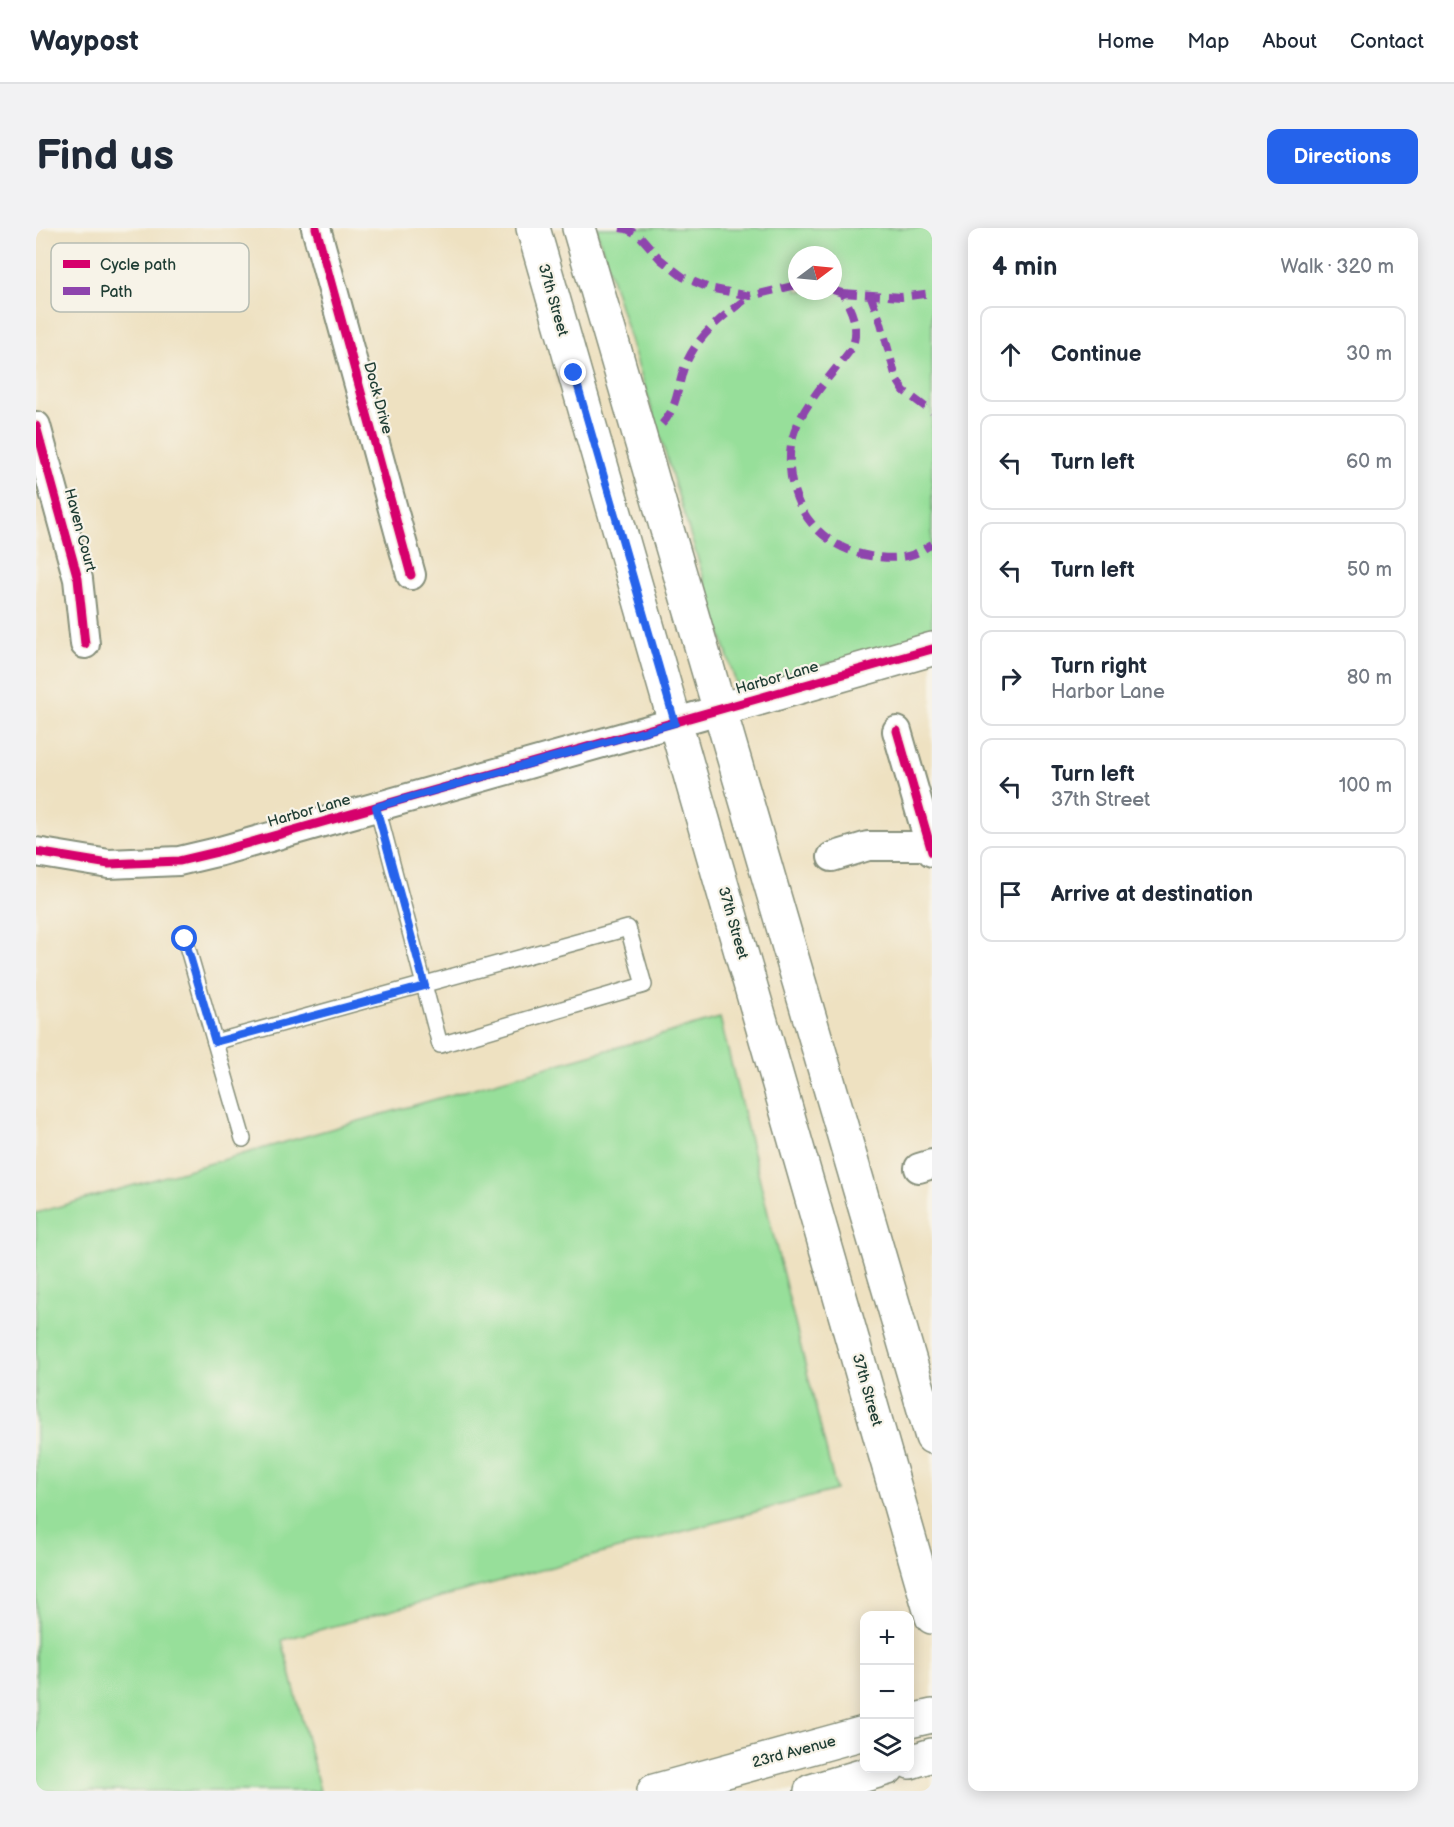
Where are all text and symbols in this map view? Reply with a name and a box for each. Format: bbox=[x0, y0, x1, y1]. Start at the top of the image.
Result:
text: Waypost bbox=[30, 25, 139, 58]
text: Home bbox=[1097, 29, 1154, 54]
text: Map bbox=[1187, 29, 1229, 54]
text: About bbox=[1262, 29, 1317, 54]
text: Contact bbox=[1350, 29, 1424, 54]
button: Directions bbox=[1267, 129, 1418, 184]
text: Find us bbox=[36, 131, 174, 182]
legend bbox=[51, 243, 249, 312]
north arrow bbox=[788, 246, 842, 300]
text: 4 min bbox=[992, 252, 1057, 283]
text: Walk · 320 m bbox=[1280, 255, 1394, 279]
text: Cycle path bbox=[100, 256, 176, 275]
street label: 37th Street bbox=[534, 262, 572, 339]
text: Path bbox=[100, 283, 132, 302]
icon: ahead bbox=[994, 338, 1027, 371]
text: Continue bbox=[1051, 341, 1141, 368]
text: 30 m bbox=[1346, 342, 1392, 366]
route end bbox=[560, 359, 586, 385]
street label: Dock Drive bbox=[359, 360, 397, 436]
icon: left bbox=[994, 446, 1027, 479]
text: Turn left bbox=[1051, 449, 1135, 476]
text: 60 m bbox=[1346, 450, 1392, 474]
street label: Haven Court bbox=[60, 486, 100, 574]
icon: left bbox=[994, 554, 1027, 587]
text: Turn left bbox=[1051, 557, 1135, 584]
text: 50 m bbox=[1347, 558, 1392, 582]
text: Turn right bbox=[1051, 653, 1147, 680]
street label: Harbor Lane bbox=[733, 657, 821, 699]
icon: right bbox=[994, 662, 1027, 695]
text: 80 m bbox=[1347, 666, 1392, 690]
text: Harbor Lane bbox=[1051, 680, 1165, 704]
text: Turn left bbox=[1051, 761, 1135, 788]
icon: left bbox=[994, 770, 1027, 803]
text: 100 m bbox=[1339, 774, 1392, 798]
text: 37th Street bbox=[1051, 788, 1150, 812]
street label: Harbor Lane bbox=[265, 790, 353, 832]
icon: arrive bbox=[994, 878, 1027, 911]
text: Arrive at destination bbox=[1051, 881, 1253, 908]
street label: 37th Street bbox=[714, 885, 752, 962]
route start bbox=[171, 925, 197, 951]
street label: 37th Street bbox=[848, 1352, 886, 1429]
map controls bbox=[860, 1611, 914, 1773]
button: + bbox=[860, 1611, 914, 1665]
button: − bbox=[860, 1665, 914, 1719]
button: layers bbox=[860, 1719, 914, 1773]
street label: 23rd Avenue bbox=[750, 1732, 838, 1772]

